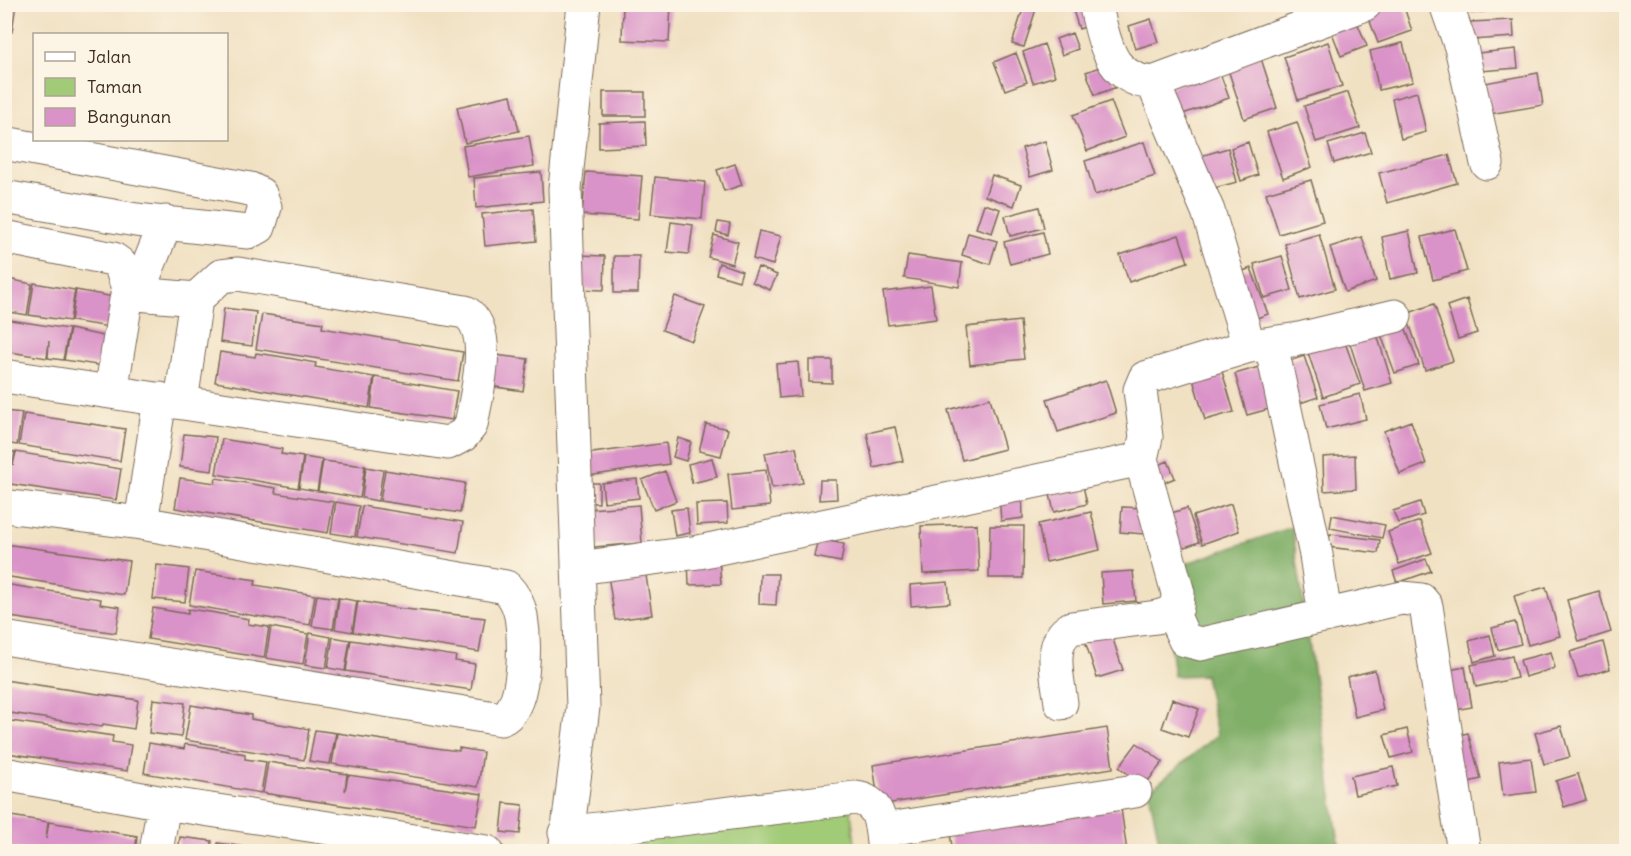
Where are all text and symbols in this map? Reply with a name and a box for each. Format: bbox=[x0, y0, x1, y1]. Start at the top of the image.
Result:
legend bbox=[33, 33, 228, 141]
text: Jalan bbox=[87, 45, 131, 68]
text: Taman bbox=[87, 75, 142, 98]
text: Bangunan bbox=[87, 105, 171, 128]

